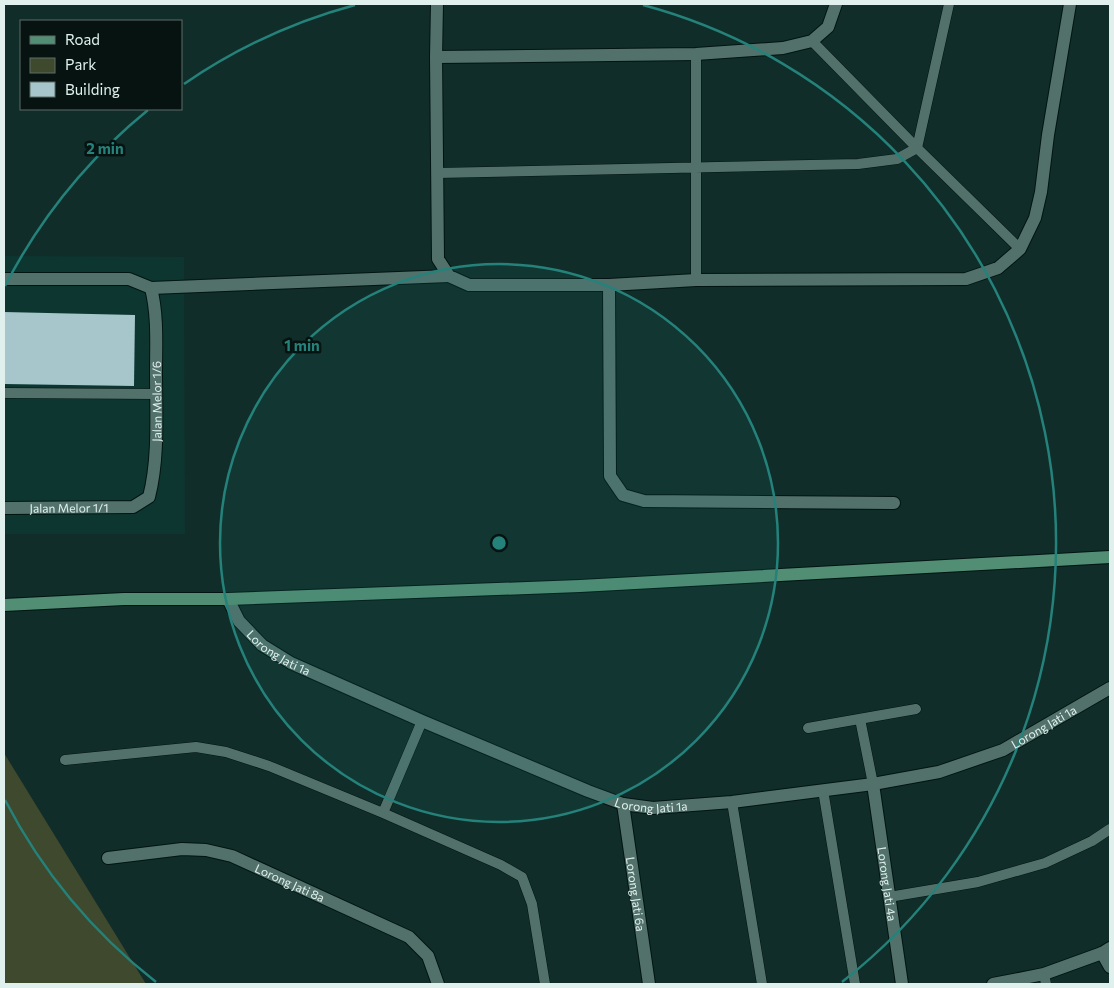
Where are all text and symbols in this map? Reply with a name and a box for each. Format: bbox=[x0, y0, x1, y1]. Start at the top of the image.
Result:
legend bbox=[20, 20, 182, 110]
text: Road bbox=[65, 30, 100, 48]
text: Park bbox=[65, 55, 96, 73]
text: Building bbox=[65, 80, 120, 98]
text: 2 min bbox=[86, 139, 124, 157]
text: 1 min bbox=[284, 336, 320, 354]
street label: Jalan Melor 1/6 bbox=[149, 361, 164, 442]
street label: Jalan Melor 1/1 bbox=[29, 500, 109, 516]
centre of rings bbox=[490, 534, 508, 552]
street label: Lorong Jati 1a bbox=[244, 627, 313, 678]
street label: Lorong Jati 1a bbox=[1008, 702, 1079, 751]
street label: Lorong Jati 1a bbox=[613, 795, 688, 816]
street label: Lorong Jati 4a bbox=[875, 846, 900, 922]
street label: Lorong Jati 6a bbox=[624, 856, 648, 932]
street label: Lorong Jati 8a bbox=[253, 861, 327, 905]

